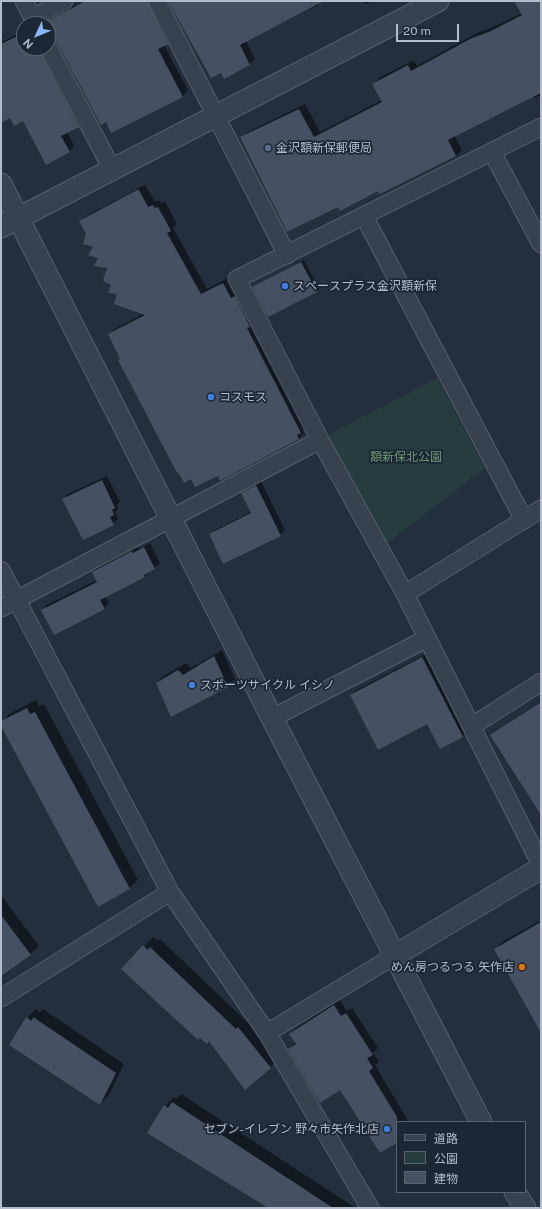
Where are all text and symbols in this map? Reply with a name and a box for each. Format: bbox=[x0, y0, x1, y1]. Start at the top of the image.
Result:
north arrow bbox=[16, 16, 56, 56]
scale bar bbox=[398, 16, 461, 42]
text: 20 m bbox=[403, 24, 431, 38]
text: N bbox=[21, 36, 35, 51]
place label: 金沢額新保郵便局 bbox=[276, 141, 372, 155]
marker: 金沢額新保郵便局 bbox=[263, 143, 273, 153]
place label: スペースプラス金沢額新保 bbox=[293, 279, 437, 293]
marker: スペースプラス金沢額新保 bbox=[280, 281, 290, 291]
place label: コスモス bbox=[219, 390, 267, 404]
marker: コスモス bbox=[206, 392, 216, 402]
park label: 額新保北公園 bbox=[370, 450, 442, 464]
place label: スポーツサイクル イシノ bbox=[200, 678, 335, 692]
marker: スポーツサイクル イシノ bbox=[187, 680, 197, 690]
place label: めん房つるつる 矢作店 bbox=[391, 960, 514, 974]
marker: めん房つるつる 矢作店 bbox=[517, 962, 527, 972]
legend bbox=[396, 1121, 526, 1193]
place label: セブン-イレブン 野々市矢作北店 bbox=[204, 1122, 379, 1136]
marker: セブン-イレブン 野々市矢作北店 bbox=[382, 1124, 392, 1134]
text: 道路 bbox=[434, 1132, 458, 1146]
text: 公園 bbox=[434, 1152, 458, 1166]
text: 建物 bbox=[434, 1172, 458, 1186]

